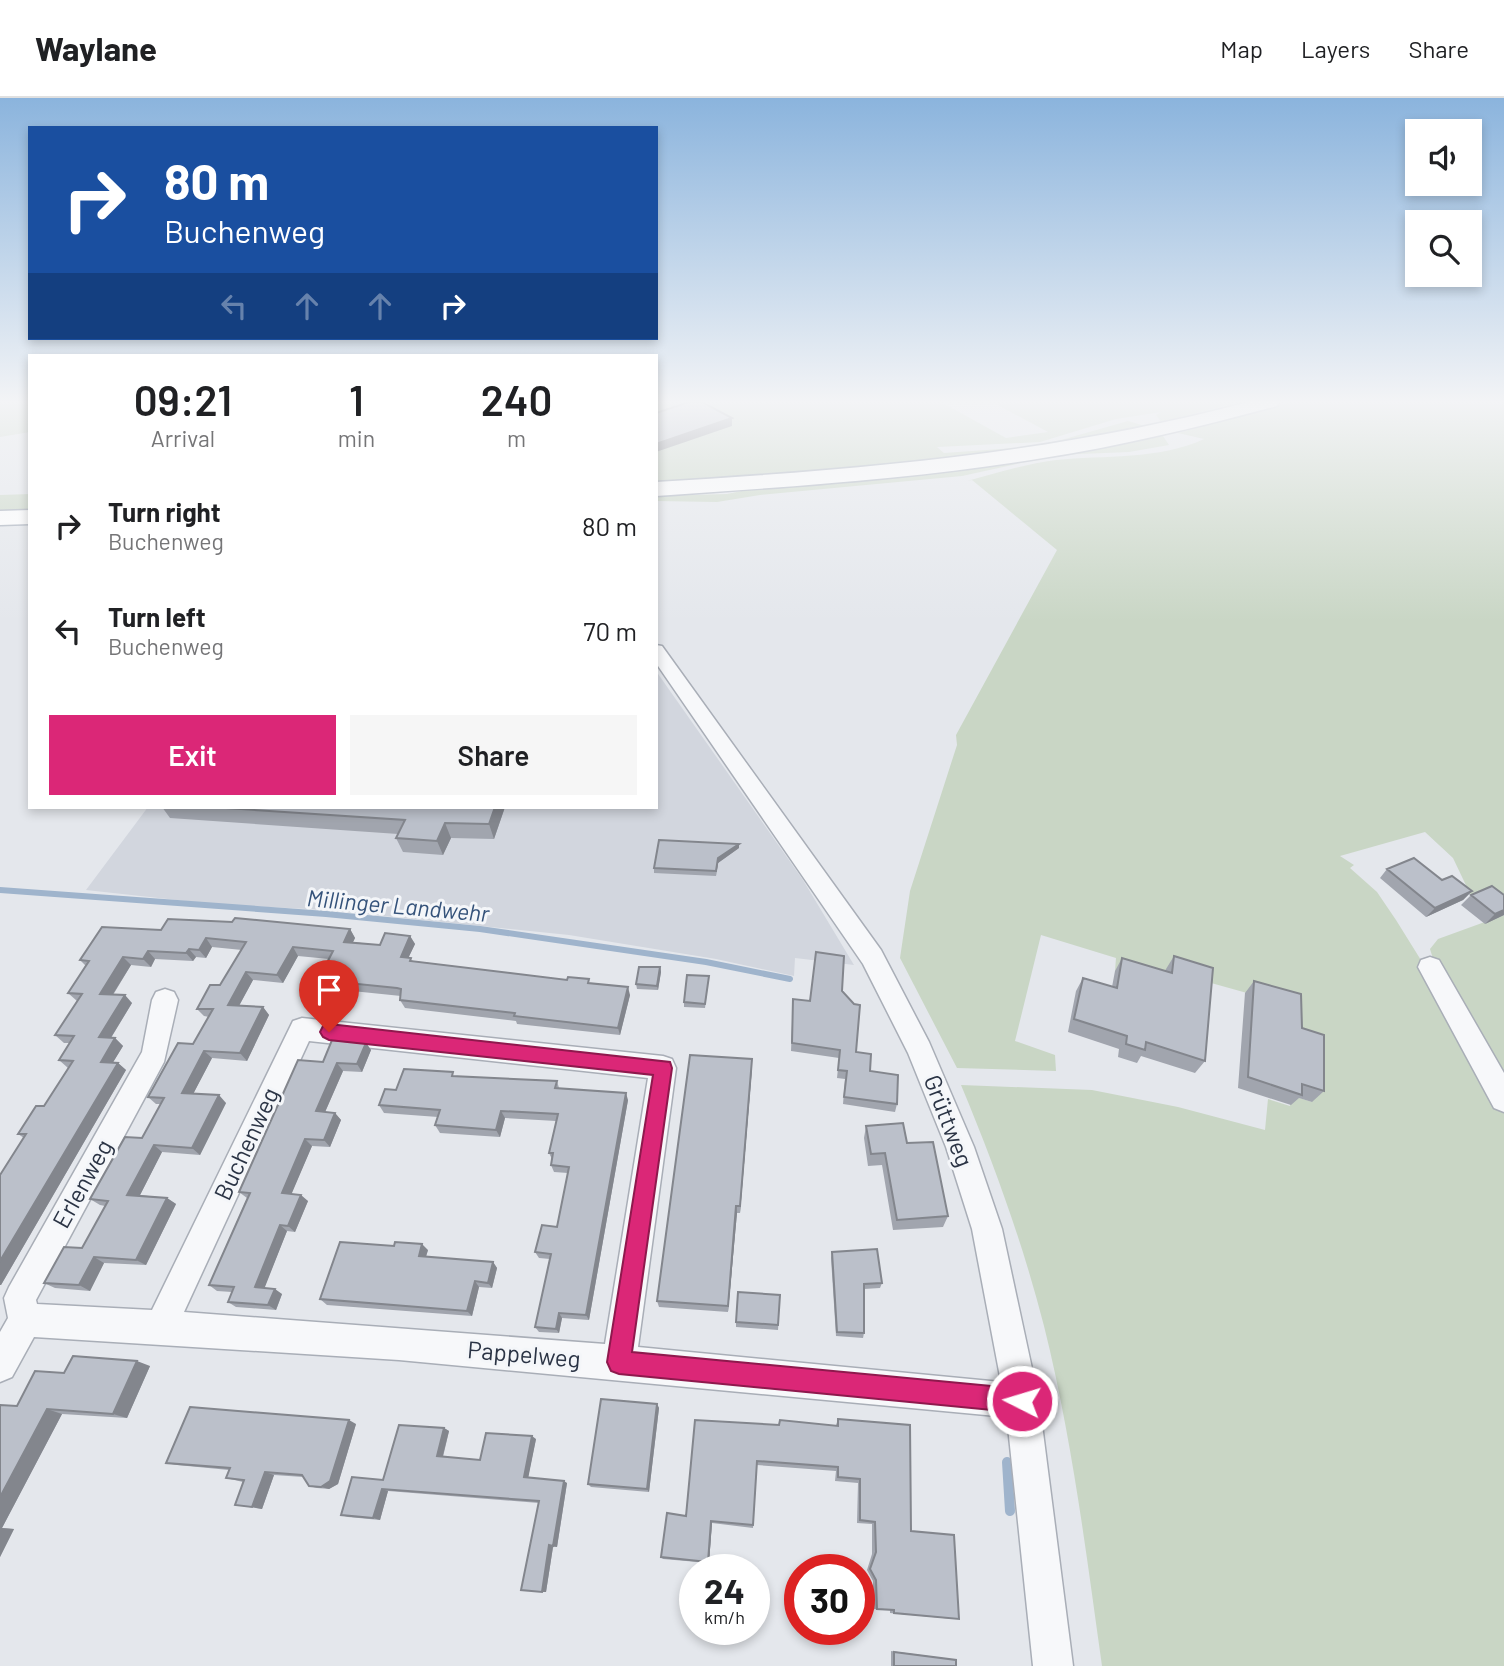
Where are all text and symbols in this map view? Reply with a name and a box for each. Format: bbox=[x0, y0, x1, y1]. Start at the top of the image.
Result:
text: Waylane bbox=[35, 28, 157, 68]
text: Map bbox=[1220, 34, 1263, 63]
text: Layers bbox=[1301, 34, 1370, 63]
text: Share bbox=[1408, 34, 1469, 63]
map controls bbox=[1405, 119, 1482, 287]
button: sound bbox=[1405, 119, 1482, 196]
text: 80 m bbox=[164, 151, 269, 210]
icon: right bbox=[49, 154, 140, 245]
button: search bbox=[1405, 210, 1482, 287]
text: Buchenweg bbox=[164, 211, 325, 249]
icon: left bbox=[215, 287, 253, 325]
icon: ahead bbox=[288, 287, 326, 325]
icon: ahead bbox=[361, 287, 399, 325]
icon: right bbox=[434, 287, 472, 325]
text: 09:21 bbox=[134, 374, 232, 424]
text: 1 bbox=[349, 374, 364, 424]
text: 240 bbox=[481, 374, 552, 424]
text: Arrival bbox=[151, 424, 215, 452]
text: min bbox=[338, 424, 375, 452]
text: m bbox=[507, 424, 526, 452]
text: Turn right bbox=[108, 496, 221, 527]
icon: right bbox=[49, 507, 87, 545]
text: 80 m bbox=[582, 510, 637, 541]
text: Buchenweg bbox=[108, 527, 224, 555]
text: Turn left bbox=[108, 601, 206, 632]
icon: left bbox=[49, 612, 87, 650]
text: 70 m bbox=[583, 615, 637, 646]
text: Buchenweg bbox=[108, 632, 224, 660]
button: Exit bbox=[49, 715, 336, 795]
button: Share bbox=[350, 715, 637, 795]
water label: Millinger Landwehr bbox=[306, 883, 491, 927]
pin bbox=[299, 960, 359, 1032]
icon: arrive bbox=[310, 971, 348, 1009]
street label: Grüttweg bbox=[919, 1070, 980, 1171]
street label: Buchenweg bbox=[207, 1082, 284, 1204]
street label: Erlenweg bbox=[46, 1134, 118, 1233]
street label: Pappelweg bbox=[466, 1334, 582, 1373]
position arrow bbox=[985, 1364, 1059, 1438]
speed limit sign: 30 bbox=[784, 1554, 875, 1645]
text: 24 bbox=[704, 1569, 745, 1611]
text: km/h bbox=[704, 1606, 745, 1628]

